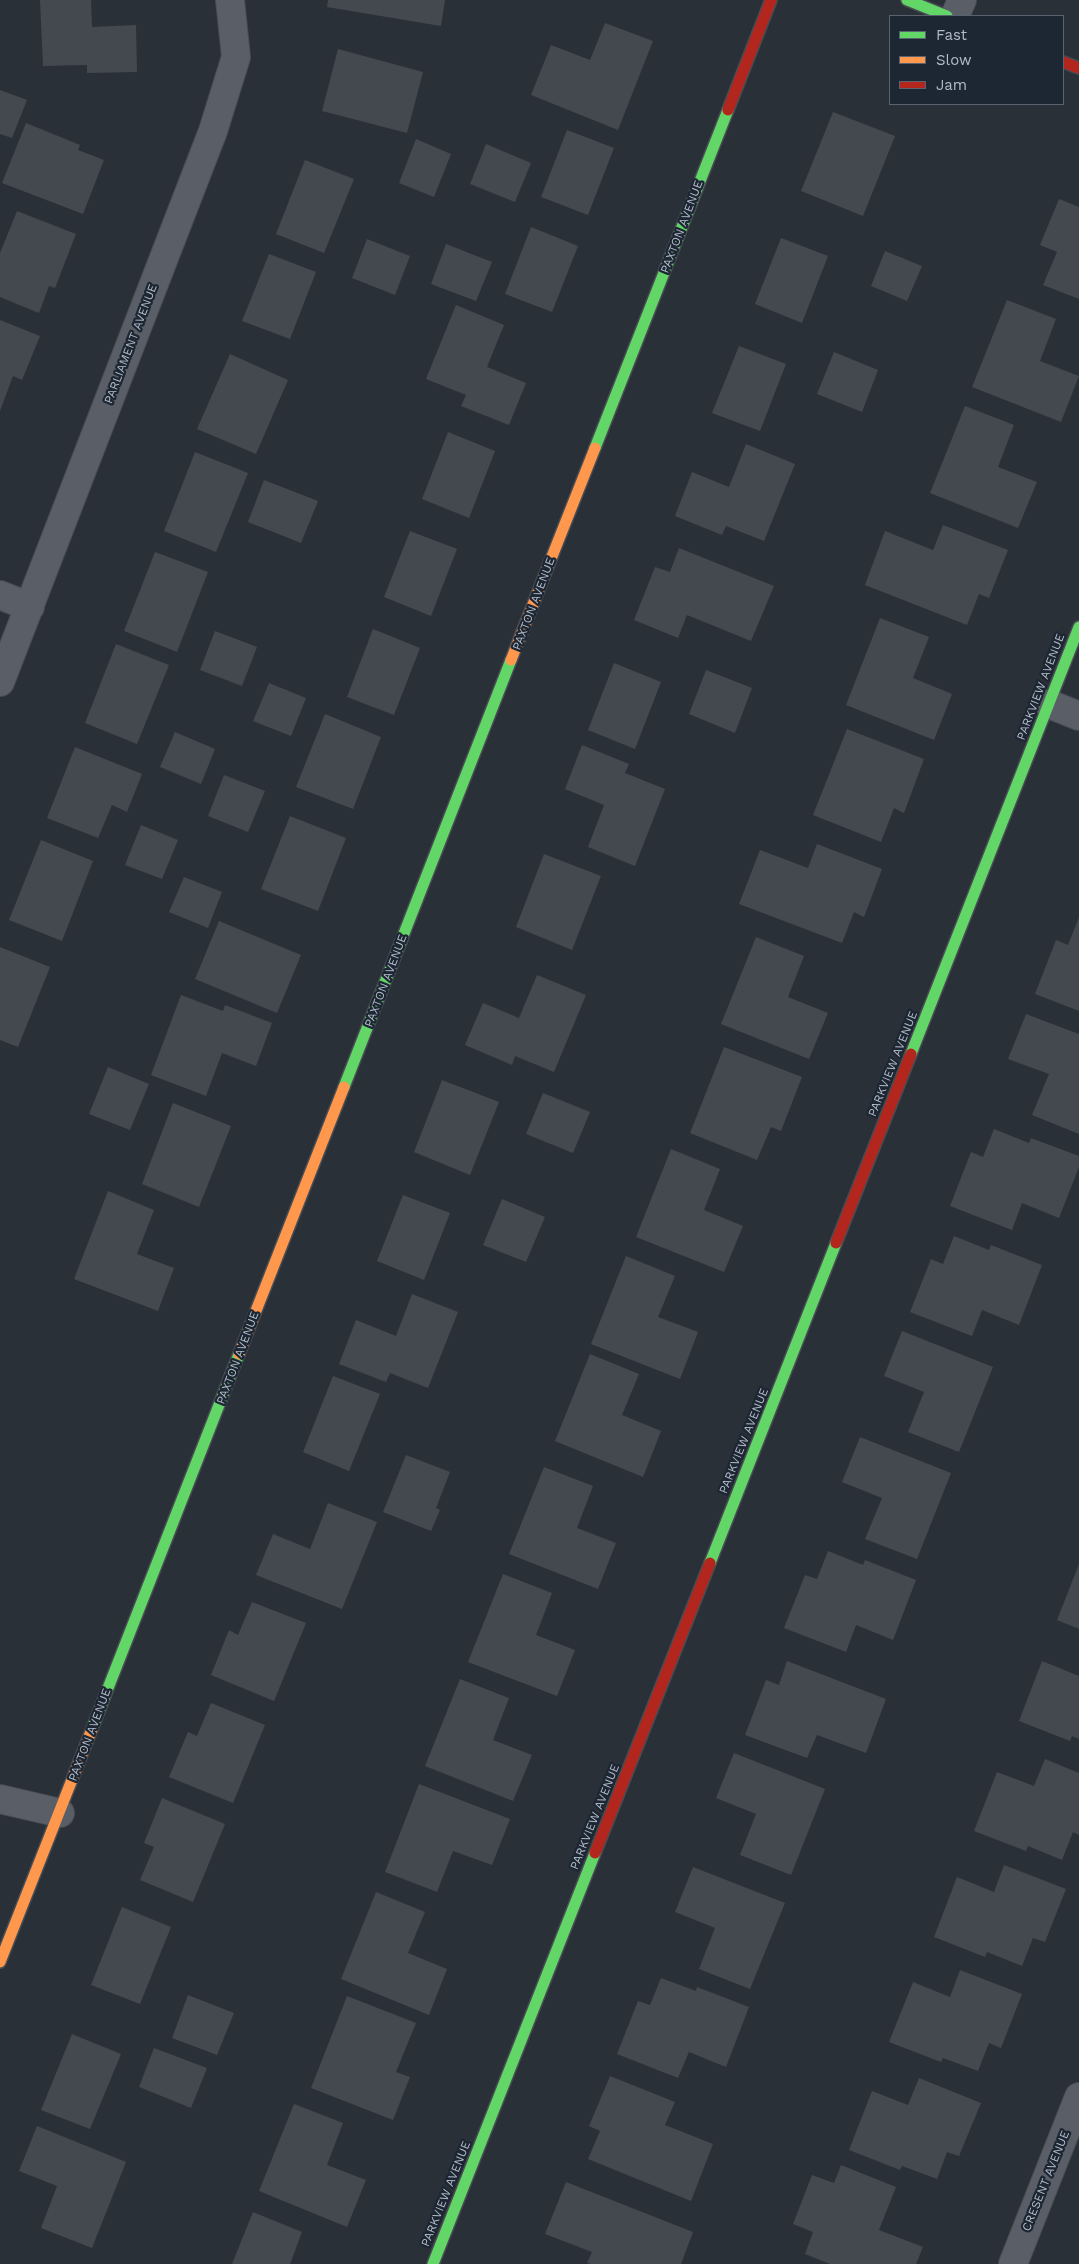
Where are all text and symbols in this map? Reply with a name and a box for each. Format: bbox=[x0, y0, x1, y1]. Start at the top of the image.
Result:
legend bbox=[889, 15, 1064, 105]
text: Fast bbox=[936, 26, 967, 44]
text: Slow bbox=[936, 51, 972, 69]
text: Jam bbox=[936, 76, 967, 94]
street label: PAXTON AVENUE bbox=[658, 179, 706, 275]
street label: PARLIAMENT AVENUE bbox=[102, 282, 160, 406]
street label: PAXTON AVENUE bbox=[510, 556, 558, 652]
street label: PARKVIEW AVENUE bbox=[1014, 632, 1068, 742]
street label: PAXTON AVENUE bbox=[362, 933, 410, 1029]
street label: PARKVIEW AVENUE bbox=[865, 1009, 921, 1119]
street label: PAXTON AVENUE bbox=[214, 1310, 262, 1406]
street label: PARKVIEW AVENUE bbox=[716, 1386, 772, 1496]
street label: PAXTON AVENUE bbox=[66, 1687, 114, 1783]
street label: PARKVIEW AVENUE bbox=[567, 1762, 623, 1872]
street label: CRESENT AVENUE bbox=[1019, 2129, 1073, 2233]
street label: PARKVIEW AVENUE bbox=[418, 2139, 474, 2249]

